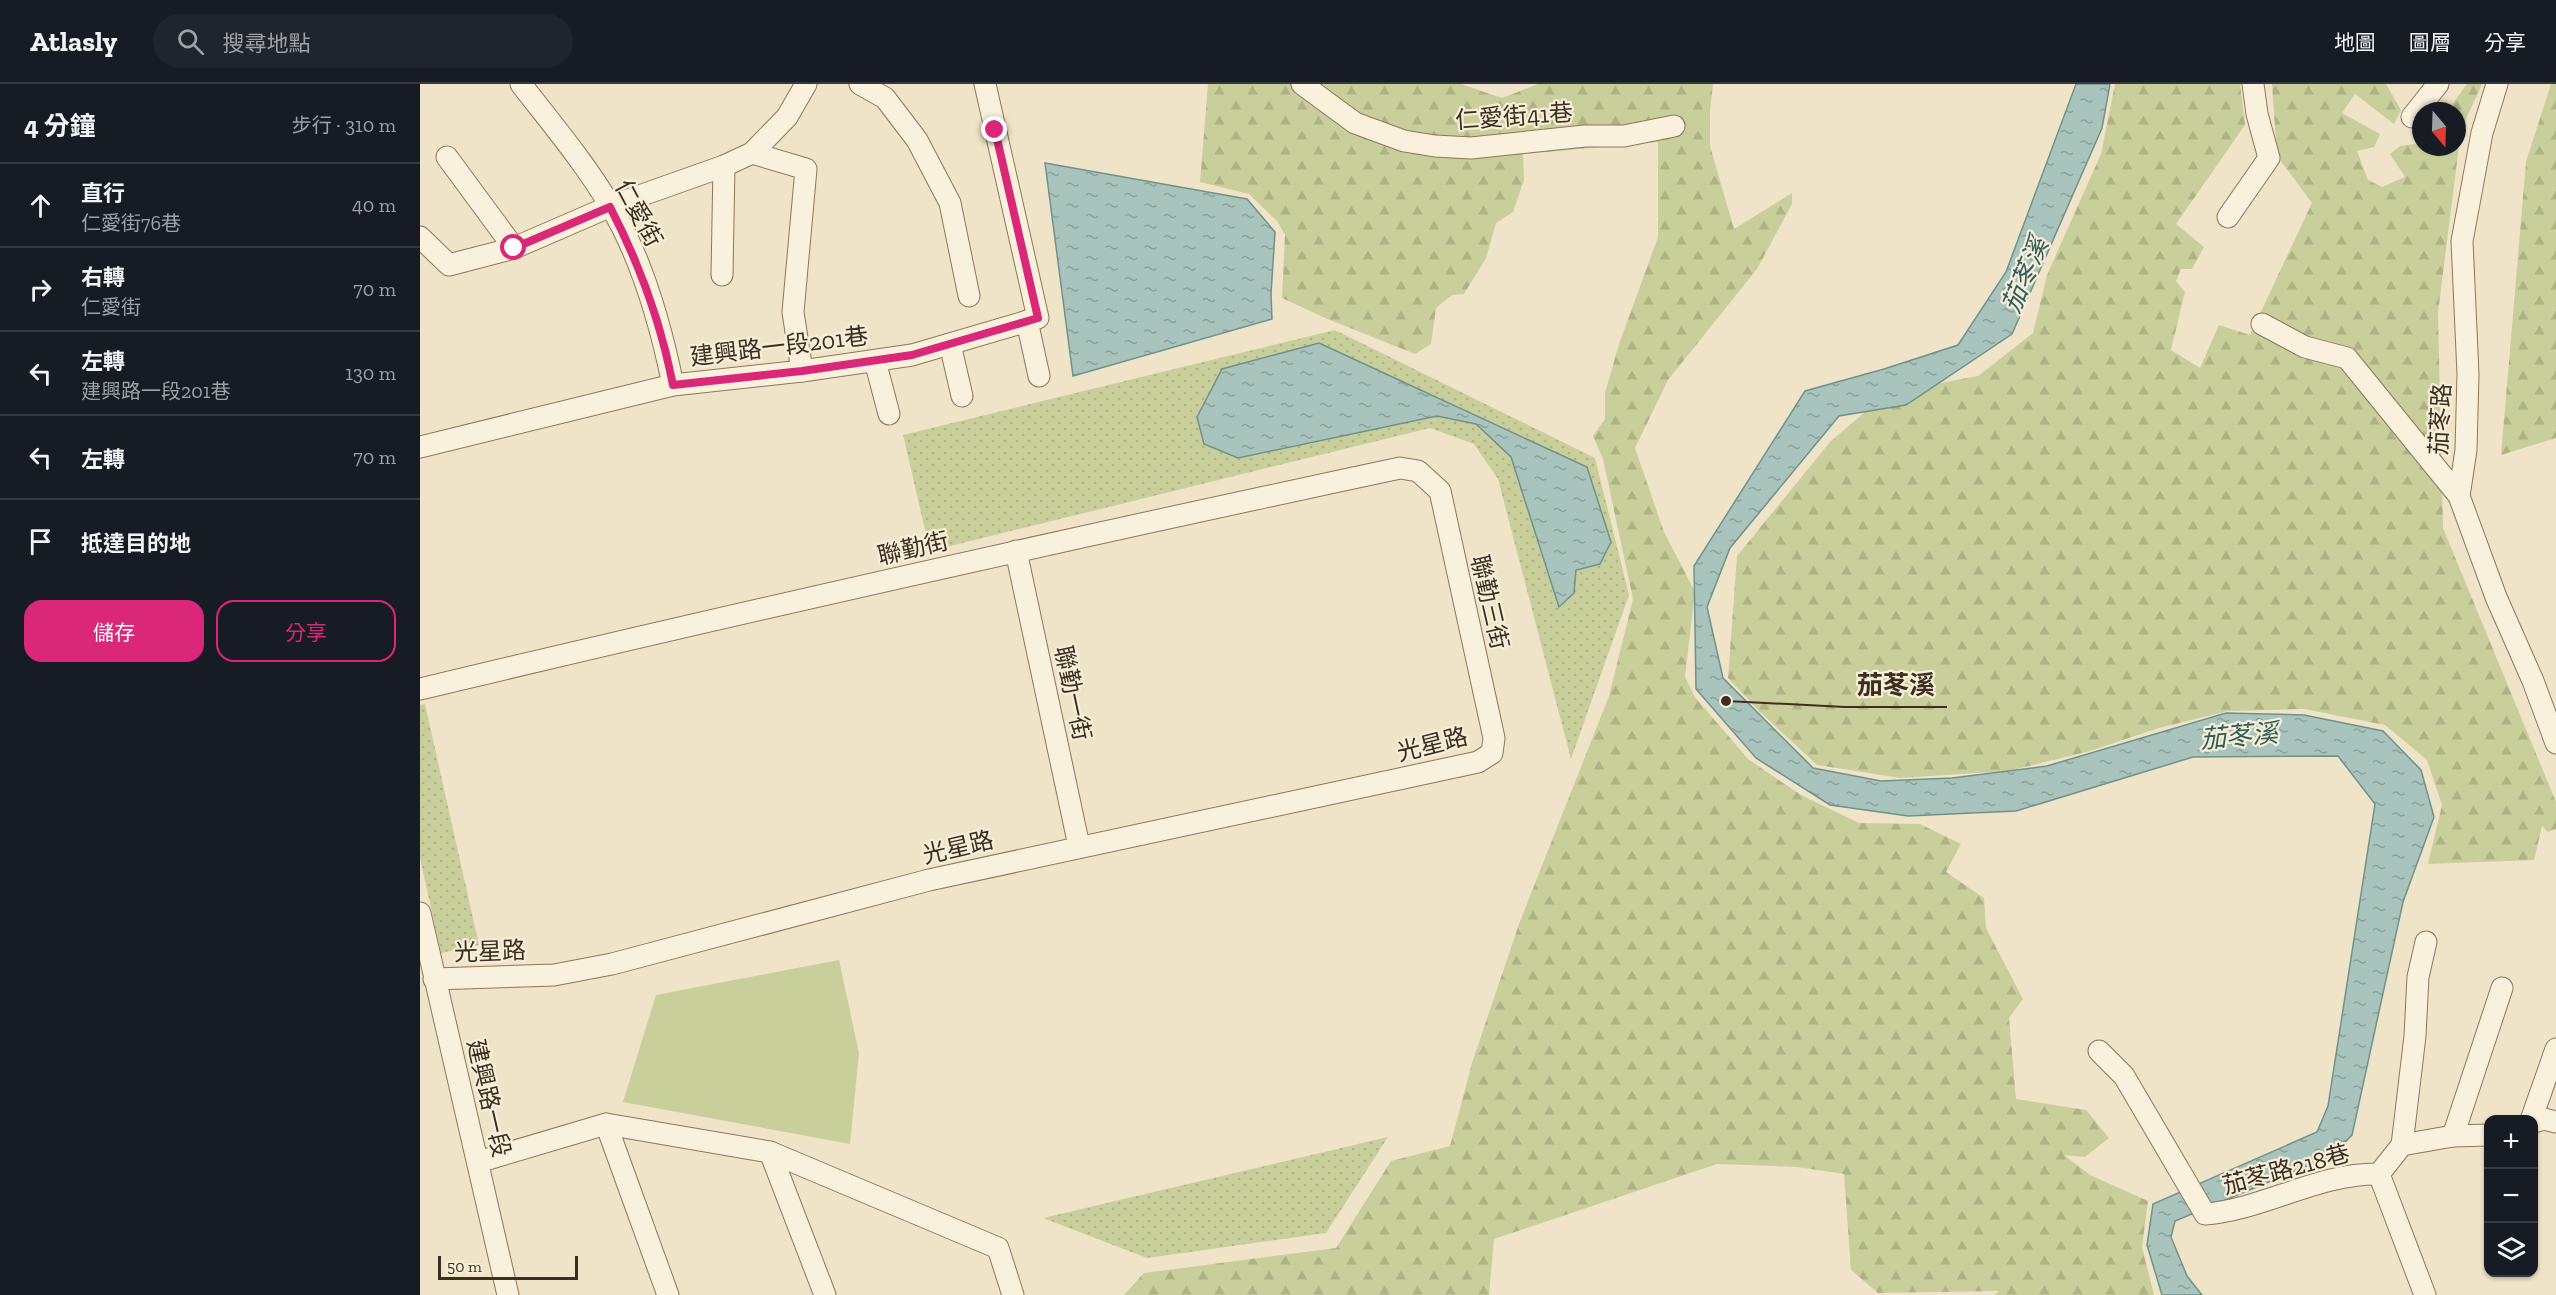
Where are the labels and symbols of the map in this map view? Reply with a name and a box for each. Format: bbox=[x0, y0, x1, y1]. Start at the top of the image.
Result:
street label: 仁愛街41巷 bbox=[1454, 97, 1574, 135]
north arrow bbox=[2412, 102, 2466, 156]
route end bbox=[981, 116, 1007, 142]
street label: 仁愛街 bbox=[609, 174, 669, 252]
water label: 茄苳溪 bbox=[1995, 229, 2057, 317]
route start bbox=[500, 234, 526, 260]
street label: 建興路一段201巷 bbox=[688, 321, 870, 371]
street label: 茄苳路 bbox=[2424, 382, 2456, 456]
street label: 聯勤街 bbox=[875, 526, 951, 570]
street label: 聯勤三街 bbox=[1465, 552, 1515, 652]
street label: 聯勤一街 bbox=[1049, 643, 1097, 743]
callout: 茄苳溪 bbox=[1845, 663, 1947, 707]
text: 茄苳溪 bbox=[1857, 669, 1935, 701]
water label: 茄苳溪 bbox=[2199, 716, 2283, 755]
street label: 光星路 bbox=[1394, 721, 1470, 767]
street label: 光星路 bbox=[920, 825, 996, 869]
street label: 光星路 bbox=[454, 935, 526, 967]
street label: 建興路一段 bbox=[461, 1036, 517, 1160]
street label: 茄苳路218巷 bbox=[2219, 1138, 2353, 1200]
scale bar bbox=[438, 1253, 578, 1280]

